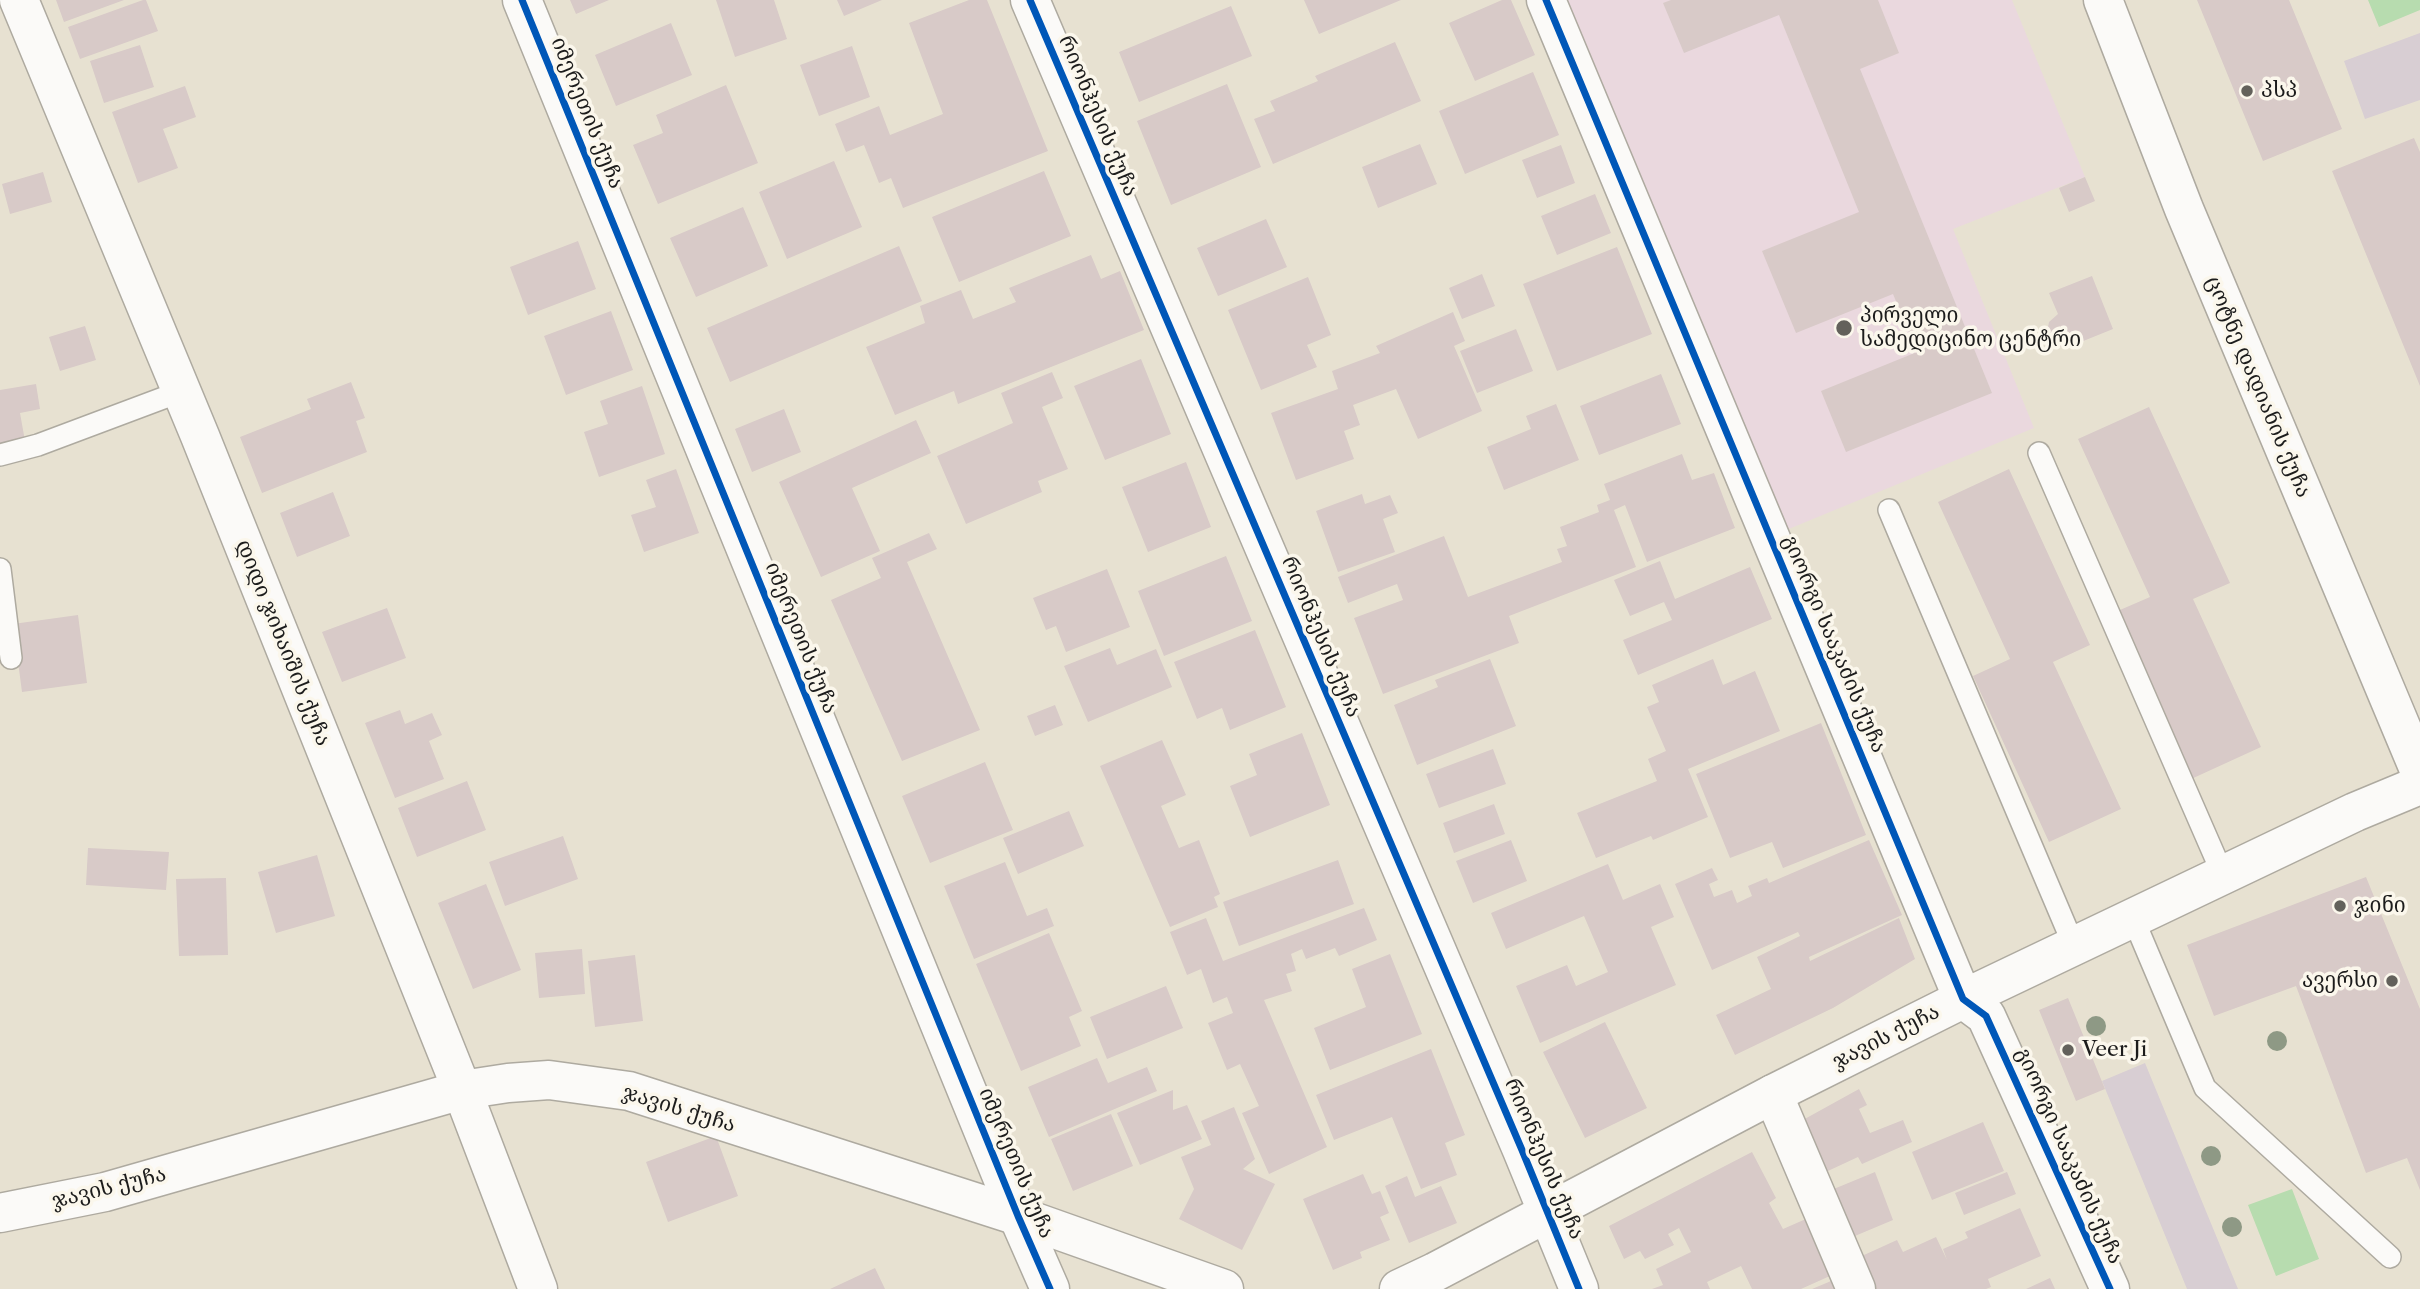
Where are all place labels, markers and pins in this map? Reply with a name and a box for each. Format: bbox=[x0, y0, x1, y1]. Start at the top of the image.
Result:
place label: პსპ bbox=[2261, 78, 2297, 104]
marker: პსპ bbox=[2239, 83, 2255, 99]
place label: პირველი სამედიცინო ცენტრი bbox=[1860, 303, 2081, 353]
marker: პირველი სამედიცინო ცენტრი bbox=[1834, 318, 1854, 338]
place label: ჯინი bbox=[2354, 893, 2406, 919]
marker: ჯინი bbox=[2332, 898, 2348, 914]
place label: ავერსი bbox=[2302, 968, 2378, 994]
marker: ავერსი bbox=[2384, 973, 2400, 989]
place label: Veer Ji bbox=[2082, 1037, 2147, 1063]
marker: Veer Ji bbox=[2060, 1042, 2076, 1058]

